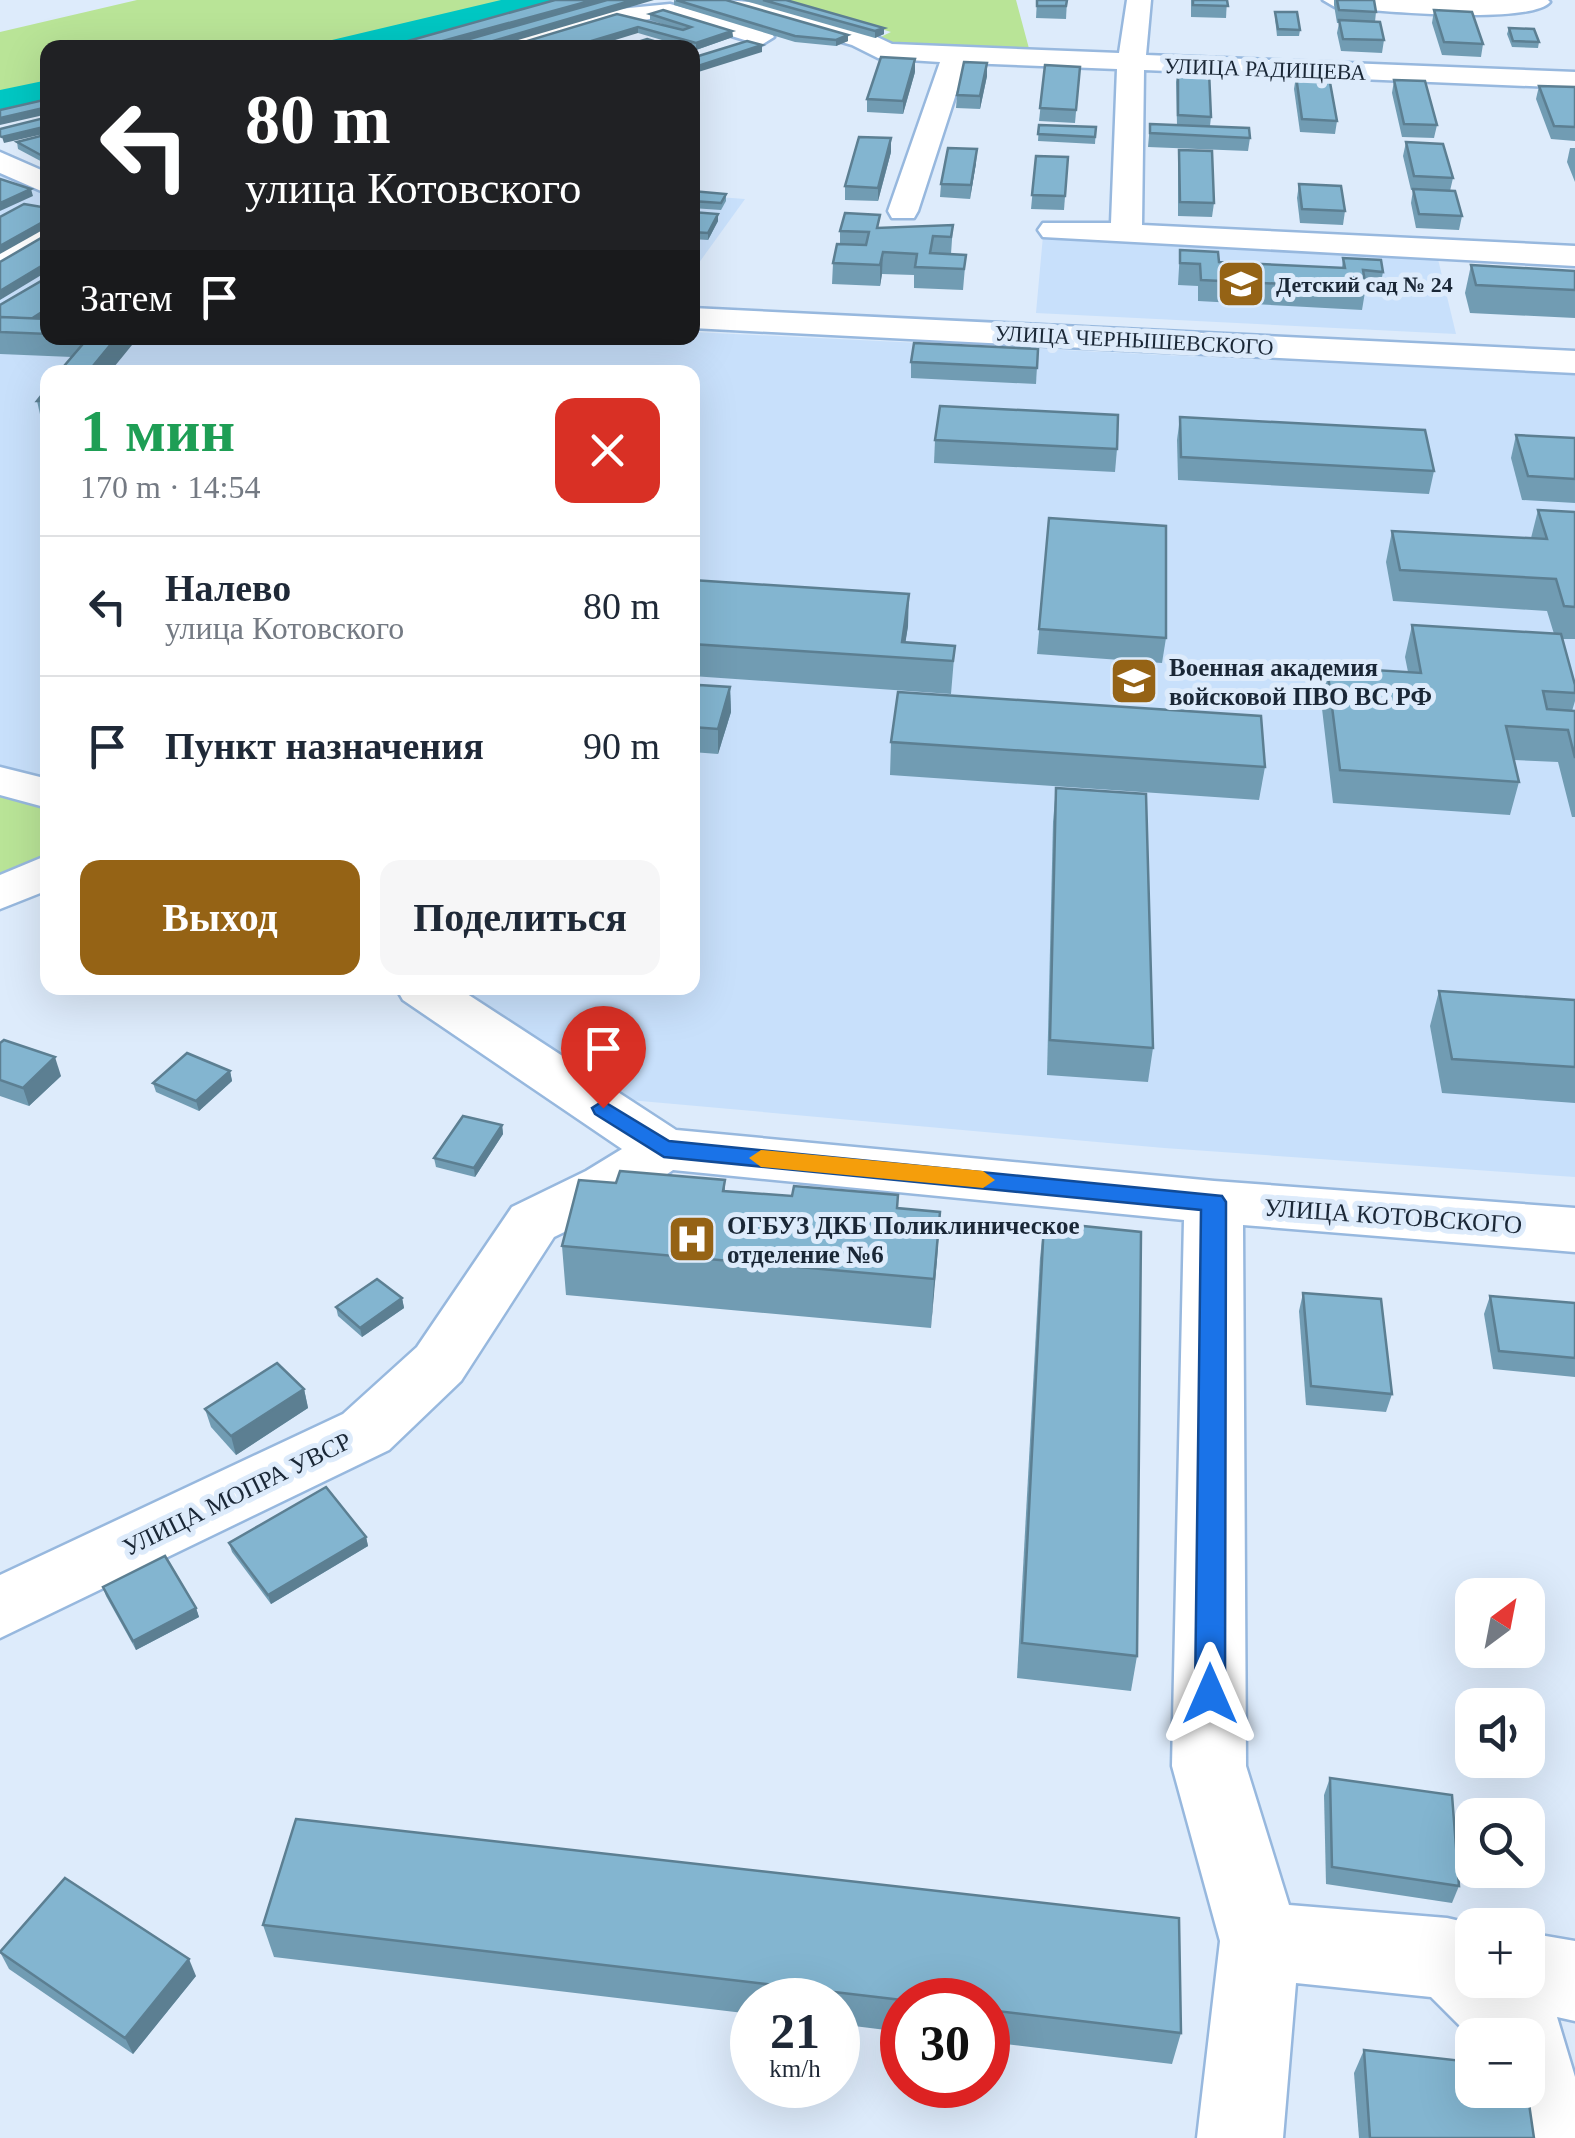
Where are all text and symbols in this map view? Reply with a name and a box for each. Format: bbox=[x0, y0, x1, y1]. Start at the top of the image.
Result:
street label: УЛИЦА РАДИЩЕВА bbox=[1164, 53, 1367, 85]
icon: left bbox=[80, 80, 210, 210]
text: 80 m bbox=[245, 81, 391, 158]
text: улица Котовского bbox=[245, 163, 582, 213]
school or university icon: Детский сад № 24 bbox=[1215, 258, 1267, 310]
icon: arrive bbox=[192, 270, 247, 325]
place label: Детский сад № 24 bbox=[1276, 272, 1453, 297]
text: Затем bbox=[80, 277, 172, 319]
street label: УЛИЦА ЧЕРНЫШЕВСКОГО bbox=[994, 320, 1274, 360]
text: 1 мин bbox=[80, 398, 235, 464]
button: close bbox=[555, 398, 660, 503]
text: 170 m · 14:54 bbox=[80, 469, 260, 505]
text: Налево bbox=[165, 567, 291, 609]
icon: left bbox=[80, 579, 135, 634]
text: 80 m bbox=[583, 585, 660, 627]
text: улица Котовского bbox=[165, 610, 404, 646]
place label: Военная академия войсковой ПВО ВС РФ bbox=[1169, 654, 1432, 710]
school or university icon: Военная академия войсковой ПВО ВС РФ bbox=[1108, 655, 1160, 707]
icon: arrive bbox=[80, 719, 135, 774]
text: Пункт назначения bbox=[165, 725, 484, 767]
text: 90 m bbox=[583, 725, 660, 767]
button: Выход bbox=[80, 860, 360, 975]
button: Поделиться bbox=[380, 860, 660, 975]
pin bbox=[561, 1006, 646, 1109]
icon: arrive bbox=[576, 1021, 631, 1076]
street label: УЛИЦА КОТОВСКОГО bbox=[1263, 1194, 1523, 1238]
place label: ОГБУЗ ДКБ Поликлиническое отделение №6 bbox=[727, 1212, 1080, 1268]
hospital icon: ОГБУЗ ДКБ Поликлиническое отделение №6 bbox=[666, 1213, 718, 1265]
street label: УЛИЦА МОПРА УВСР bbox=[118, 1427, 356, 1561]
north arrow bbox=[1455, 1578, 1545, 1668]
map controls bbox=[1455, 1578, 1545, 2108]
position arrow bbox=[1158, 1642, 1262, 1746]
button: sound bbox=[1455, 1688, 1545, 1778]
button: search bbox=[1455, 1798, 1545, 1888]
button: + bbox=[1455, 1908, 1545, 1998]
speed limit sign: 30 bbox=[880, 1978, 1010, 2108]
text: 21 bbox=[770, 2003, 820, 2059]
button: − bbox=[1455, 2018, 1545, 2108]
text: km/h bbox=[769, 2055, 821, 2082]

